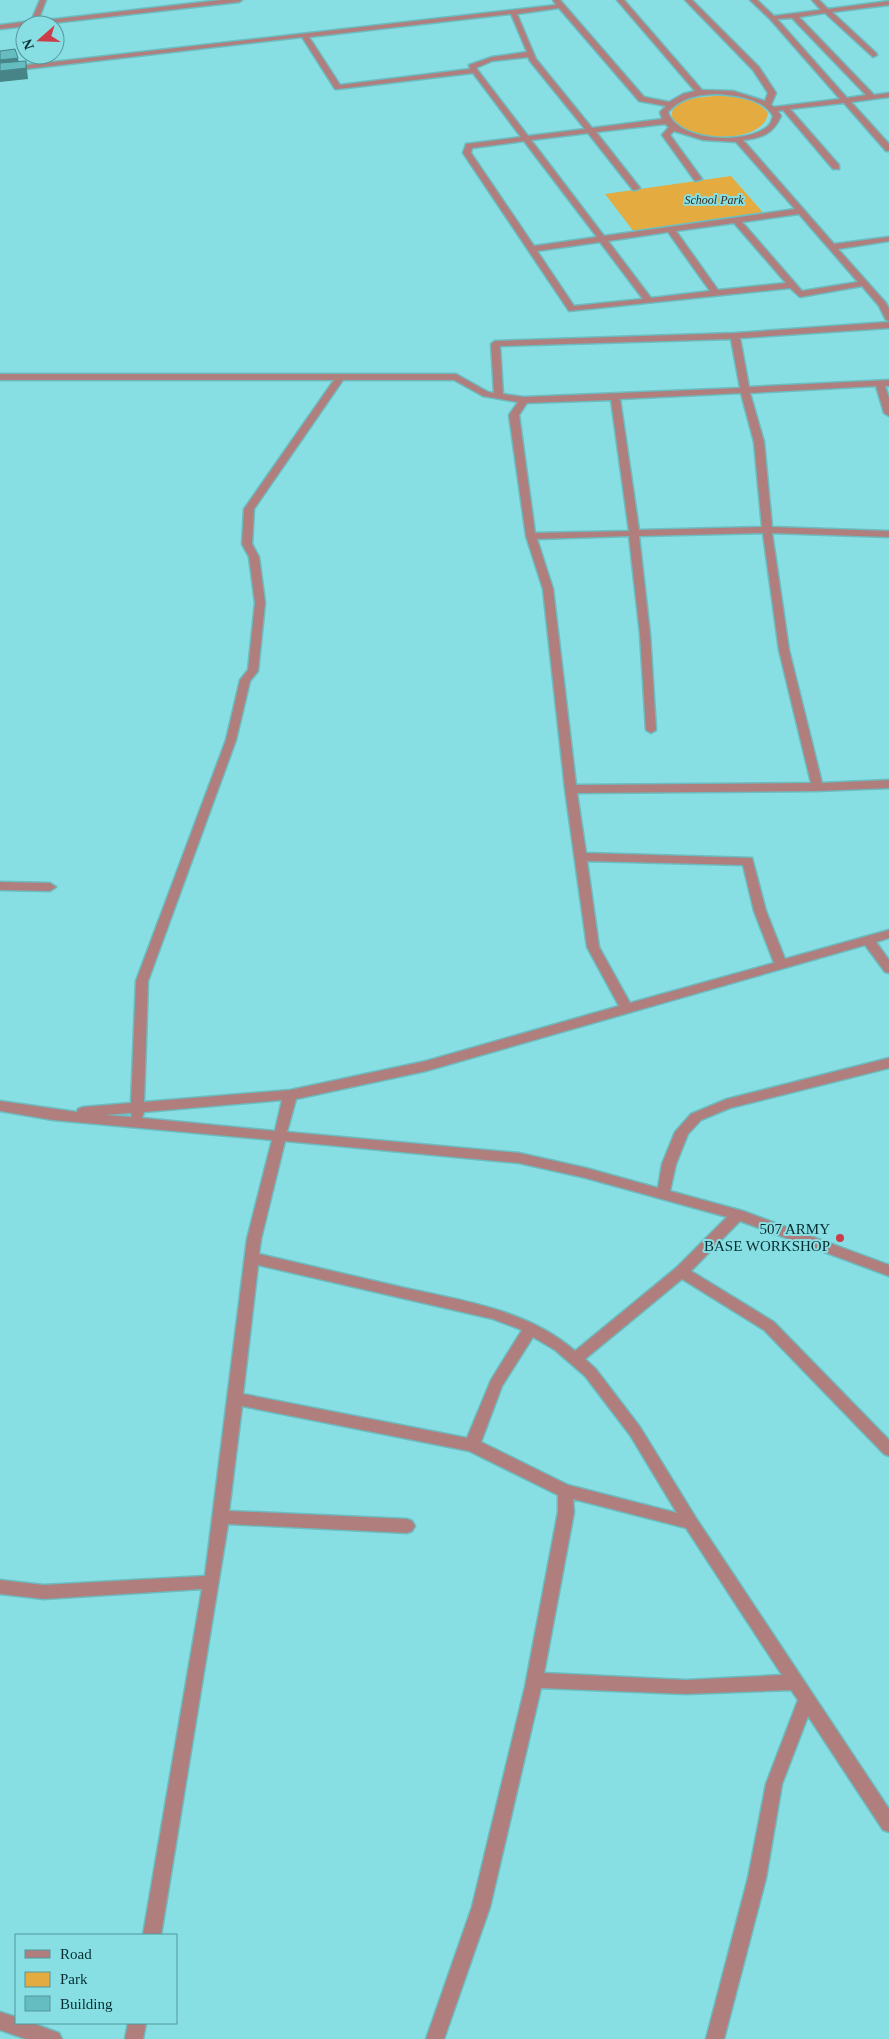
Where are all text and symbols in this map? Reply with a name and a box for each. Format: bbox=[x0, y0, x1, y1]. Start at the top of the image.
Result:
north arrow bbox=[15, 15, 65, 65]
text: N bbox=[19, 37, 37, 52]
park label: School Park bbox=[685, 193, 744, 207]
place label: 507 ARMY BASE WORKSHOP bbox=[704, 1221, 830, 1254]
marker: 507 ARMY BASE WORKSHOP bbox=[834, 1232, 846, 1244]
legend bbox=[15, 1934, 178, 2024]
text: Road bbox=[60, 1946, 92, 1962]
text: Park bbox=[60, 1971, 88, 1987]
text: Building bbox=[60, 1996, 113, 2012]

